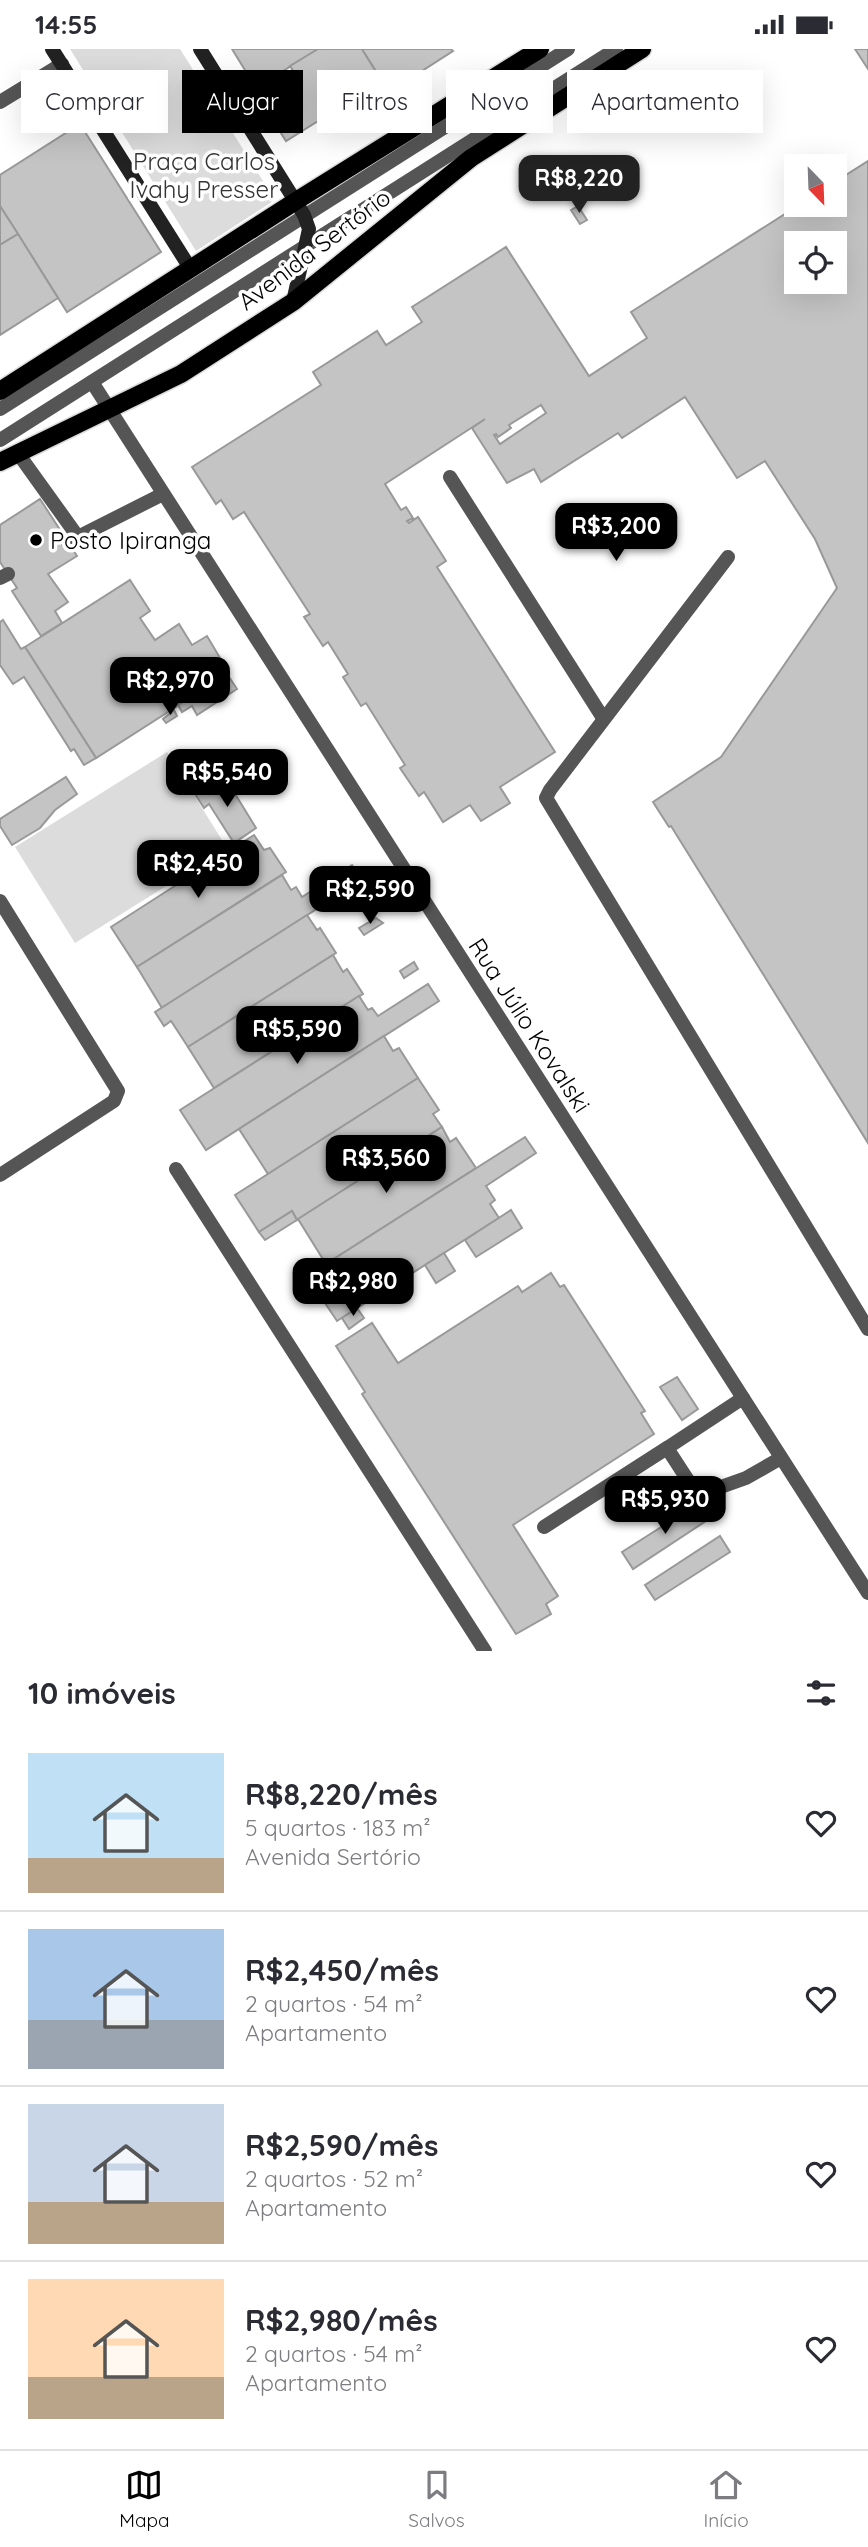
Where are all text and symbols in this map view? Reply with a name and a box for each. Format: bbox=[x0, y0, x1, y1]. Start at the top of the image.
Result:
text: 14:55 bbox=[35, 8, 97, 41]
chip: Comprar bbox=[21, 70, 168, 133]
chip: Alugar bbox=[182, 70, 303, 133]
chip: Filtros bbox=[317, 70, 432, 133]
chip: Novo bbox=[446, 70, 553, 133]
chip: Apartamento bbox=[567, 70, 763, 133]
park label: Praça Carlos Ivahy Presser bbox=[130, 146, 278, 204]
north arrow bbox=[784, 154, 847, 217]
map controls bbox=[784, 154, 847, 294]
pin: R$8,220 bbox=[514, 155, 644, 215]
text: R$8,220 bbox=[535, 163, 623, 192]
street label: Avenida Sertório bbox=[232, 182, 396, 316]
button: locate bbox=[784, 231, 847, 294]
pin: R$3,200 bbox=[551, 503, 681, 563]
text: R$3,200 bbox=[571, 511, 661, 540]
place label: Posto Ipiranga bbox=[50, 525, 211, 555]
marker: Posto Ipiranga bbox=[28, 532, 44, 548]
pin: R$2,970 bbox=[105, 657, 235, 717]
text: R$2,970 bbox=[126, 665, 214, 694]
pin: R$5,540 bbox=[162, 749, 292, 809]
text: R$5,540 bbox=[182, 757, 272, 786]
pin: R$2,450 bbox=[133, 841, 263, 900]
text: R$2,450 bbox=[153, 848, 243, 877]
pin: R$2,590 bbox=[305, 867, 435, 926]
text: R$2,590 bbox=[325, 874, 415, 903]
street label: Rua Júlio Kovalski bbox=[462, 932, 598, 1118]
pin: R$5,590 bbox=[232, 1007, 362, 1066]
text: R$5,590 bbox=[252, 1014, 342, 1043]
pin: R$3,560 bbox=[321, 1135, 451, 1195]
text: R$3,560 bbox=[342, 1143, 430, 1172]
pin: R$2,980 bbox=[288, 1259, 418, 1318]
text: R$2,980 bbox=[309, 1266, 397, 1295]
pin: R$5,930 bbox=[600, 1477, 730, 1536]
text: R$5,930 bbox=[621, 1484, 709, 1513]
text: 10 imóveis bbox=[28, 1674, 176, 1712]
icon: filters bbox=[802, 1674, 840, 1712]
text: R$8,220/mês bbox=[245, 1775, 438, 1813]
icon: home bbox=[84, 1781, 168, 1865]
icon: heart bbox=[802, 1804, 840, 1842]
text: 5 quartos · 183 m² bbox=[245, 1813, 431, 1842]
text: Avenida Sertório bbox=[245, 1842, 421, 1871]
text: R$2,450/mês bbox=[245, 1951, 439, 1989]
icon: home bbox=[84, 1957, 168, 2041]
icon: heart bbox=[802, 1980, 840, 2018]
text: 2 quartos · 54 m² bbox=[245, 1989, 422, 2018]
text: Apartamento bbox=[245, 2018, 387, 2047]
text: R$2,590/mês bbox=[245, 2126, 438, 2164]
icon: home bbox=[84, 2132, 168, 2216]
icon: heart bbox=[802, 2155, 840, 2193]
text: 2 quartos · 52 m² bbox=[245, 2164, 423, 2193]
text: Apartamento bbox=[245, 2193, 387, 2222]
text: R$2,980/mês bbox=[245, 2301, 438, 2339]
icon: home bbox=[84, 2307, 168, 2391]
icon: heart bbox=[802, 2330, 840, 2368]
text: 2 quartos · 54 m² bbox=[245, 2339, 422, 2368]
text: Apartamento bbox=[245, 2368, 387, 2397]
tab: Mapa bbox=[119, 2466, 170, 2532]
tab: Salvos bbox=[408, 2466, 465, 2532]
tab: Início bbox=[703, 2466, 749, 2532]

